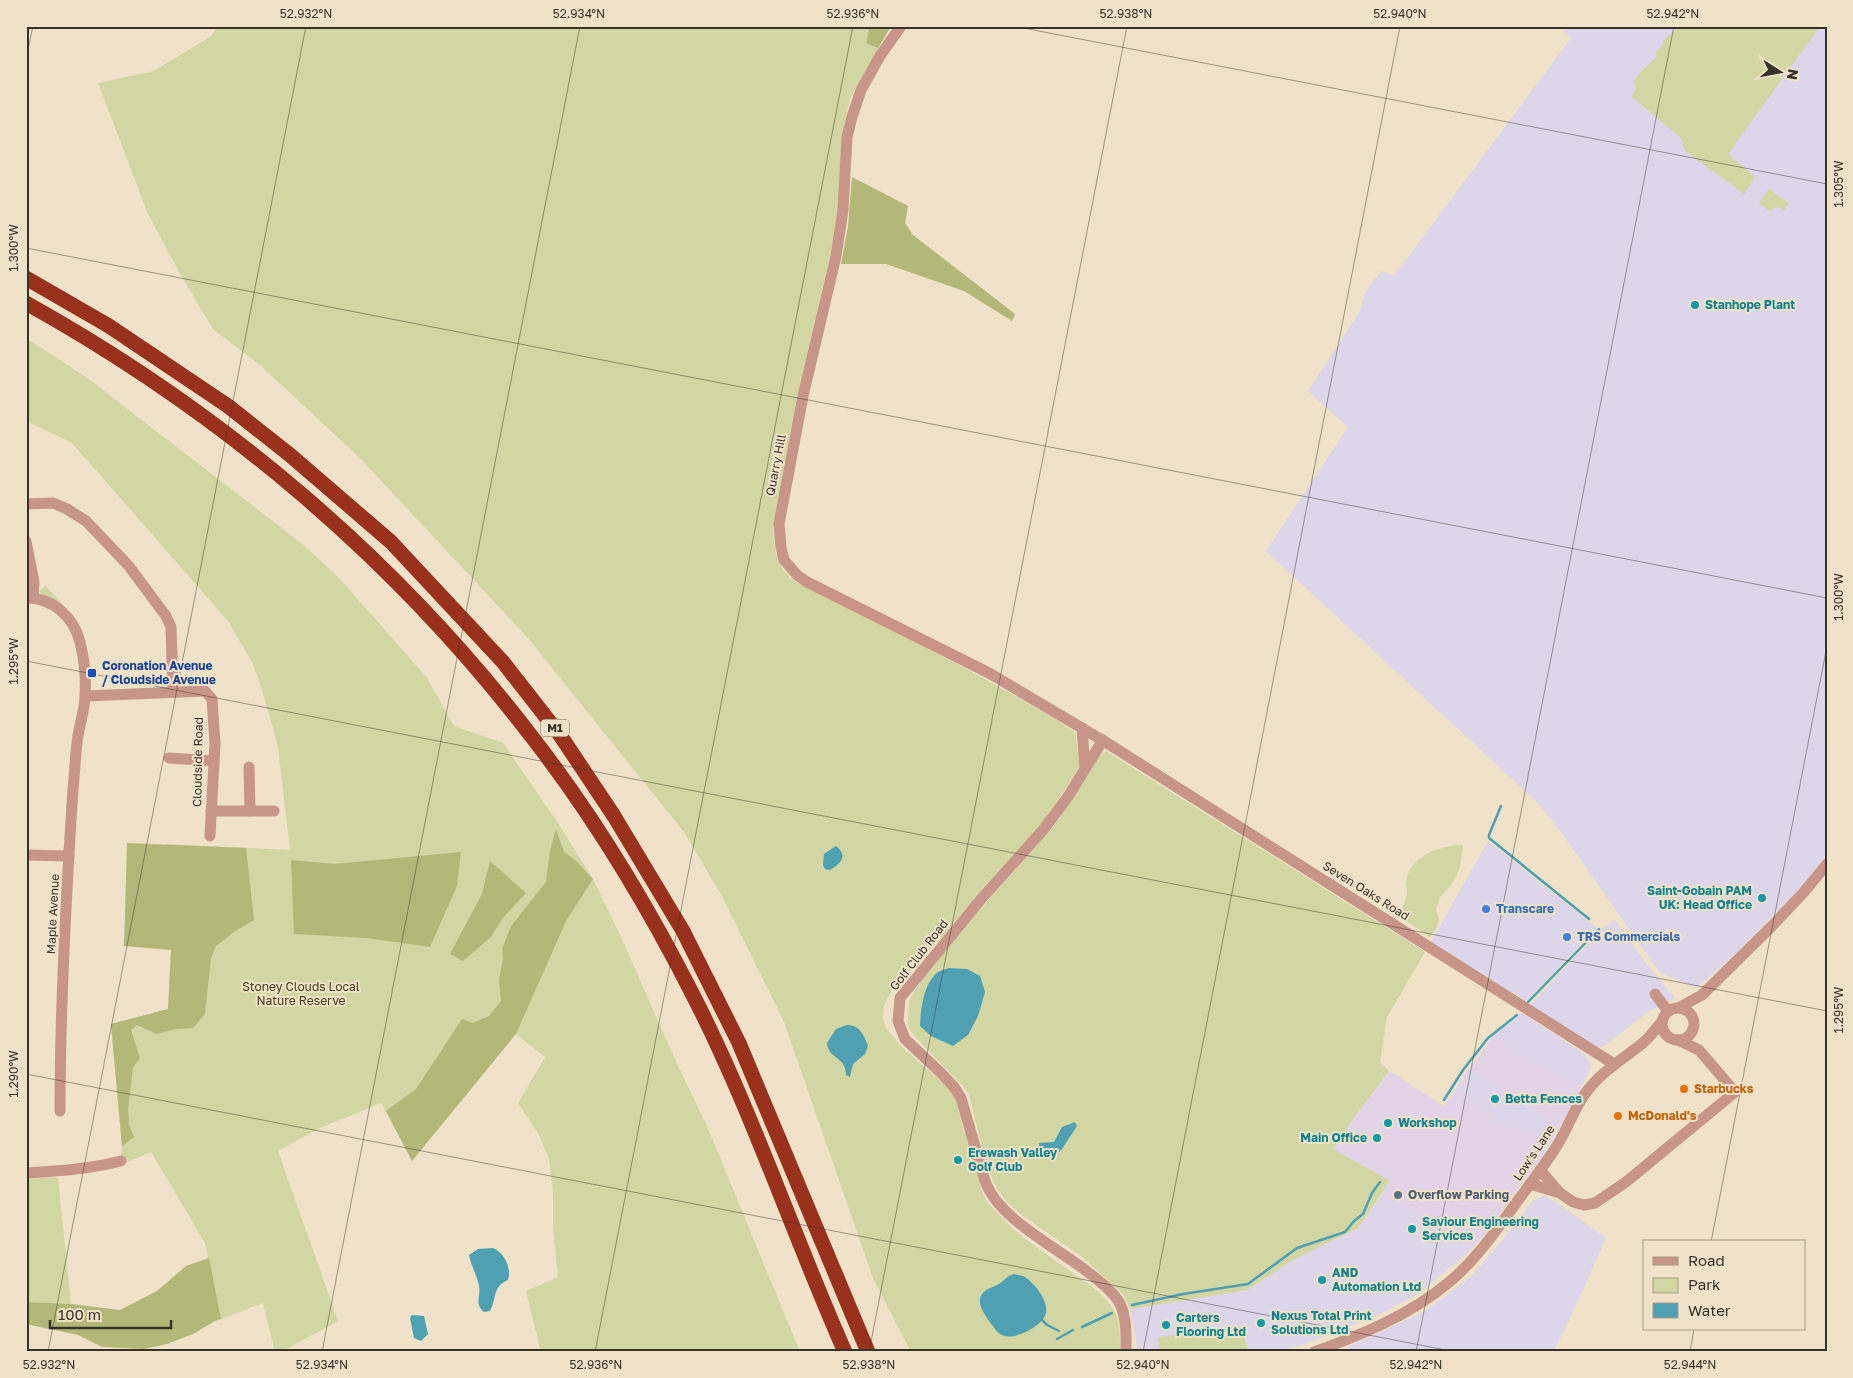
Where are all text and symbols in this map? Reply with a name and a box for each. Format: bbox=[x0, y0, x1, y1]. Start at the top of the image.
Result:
text: 52.932°N bbox=[280, 6, 332, 21]
text: 52.934°N bbox=[553, 6, 605, 21]
text: 52.936°N bbox=[827, 6, 879, 21]
text: 52.938°N bbox=[1100, 6, 1152, 21]
text: 52.940°N bbox=[1373, 6, 1427, 21]
text: 52.942°N bbox=[1647, 6, 1699, 21]
north arrow bbox=[1756, 48, 1806, 98]
text: N bbox=[1784, 68, 1803, 81]
text: 1.305°W bbox=[1831, 160, 1846, 208]
text: 1.300°W bbox=[6, 224, 21, 272]
place label: Stanhope Plant bbox=[1705, 297, 1795, 312]
marker: Stanhope Plant bbox=[1689, 299, 1701, 311]
street label: Quarry Hill bbox=[762, 433, 789, 497]
text: 1.300°W bbox=[1831, 573, 1846, 621]
text: 1.295°W bbox=[6, 637, 21, 684]
place label: Coronation Avenue / Cloudside Avenue bbox=[102, 658, 216, 687]
marker: Coronation Avenue / Cloudside Avenue bbox=[86, 667, 98, 679]
street label: Cloudside Road bbox=[189, 717, 206, 807]
road number: M1 bbox=[541, 720, 569, 736]
street label: Seven Oaks Road bbox=[1320, 858, 1412, 923]
street label: Maple Avenue bbox=[43, 873, 62, 955]
place label: Saint-Gobain PAM UK: Head Office bbox=[1647, 883, 1752, 912]
marker: Saint-Gobain PAM UK: Head Office bbox=[1756, 892, 1768, 904]
place label: Transcare bbox=[1496, 901, 1554, 916]
marker: Transcare bbox=[1480, 903, 1492, 915]
street label: Golf Club Road bbox=[886, 916, 951, 993]
place label: TRS Commercials bbox=[1577, 929, 1680, 944]
marker: TRS Commercials bbox=[1561, 931, 1573, 943]
park label: Stoney Clouds Local Nature Reserve bbox=[242, 979, 360, 1008]
text: 1.295°W bbox=[1831, 986, 1846, 1033]
text: 1.290°W bbox=[6, 1050, 21, 1098]
place label: Starbucks bbox=[1694, 1081, 1754, 1096]
marker: Starbucks bbox=[1678, 1083, 1690, 1095]
place label: Betta Fences bbox=[1505, 1091, 1582, 1106]
marker: Betta Fences bbox=[1489, 1093, 1501, 1105]
place label: McDonald's bbox=[1628, 1108, 1697, 1123]
marker: McDonald's bbox=[1612, 1110, 1624, 1122]
place label: Workshop bbox=[1398, 1115, 1457, 1130]
marker: Workshop bbox=[1382, 1117, 1394, 1129]
street label: Low's Lane bbox=[1509, 1122, 1558, 1183]
place label: Main Office bbox=[1300, 1130, 1367, 1145]
marker: Main Office bbox=[1371, 1132, 1383, 1144]
place label: Erewash Valley Golf Club bbox=[968, 1145, 1058, 1174]
marker: Erewash Valley Golf Club bbox=[952, 1154, 964, 1166]
place label: Overflow Parking bbox=[1408, 1187, 1509, 1202]
marker: Overflow Parking bbox=[1392, 1189, 1404, 1201]
place label: Saviour Engineering Services bbox=[1422, 1214, 1539, 1243]
marker: Saviour Engineering Services bbox=[1406, 1223, 1418, 1235]
legend bbox=[1643, 1240, 1806, 1330]
text: Road bbox=[1688, 1251, 1725, 1269]
place label: AND Automation Ltd bbox=[1332, 1265, 1421, 1294]
marker: AND Automation Ltd bbox=[1316, 1274, 1328, 1286]
text: Park bbox=[1688, 1275, 1721, 1293]
scale bar bbox=[50, 1298, 171, 1330]
text: Water bbox=[1688, 1301, 1731, 1319]
text: 100 m bbox=[58, 1305, 101, 1323]
place label: Nexus Total Print Solutions Ltd bbox=[1271, 1308, 1372, 1337]
place label: Carters Flooring Ltd bbox=[1176, 1310, 1246, 1339]
marker: Nexus Total Print Solutions Ltd bbox=[1255, 1317, 1267, 1329]
marker: Carters Flooring Ltd bbox=[1160, 1319, 1172, 1331]
text: 52.932°N bbox=[23, 1357, 75, 1372]
text: 52.934°N bbox=[296, 1357, 348, 1372]
text: 52.936°N bbox=[570, 1357, 622, 1372]
text: 52.938°N bbox=[843, 1357, 895, 1372]
text: 52.940°N bbox=[1116, 1357, 1170, 1372]
text: 52.942°N bbox=[1390, 1357, 1442, 1372]
text: 52.944°N bbox=[1664, 1357, 1716, 1372]

